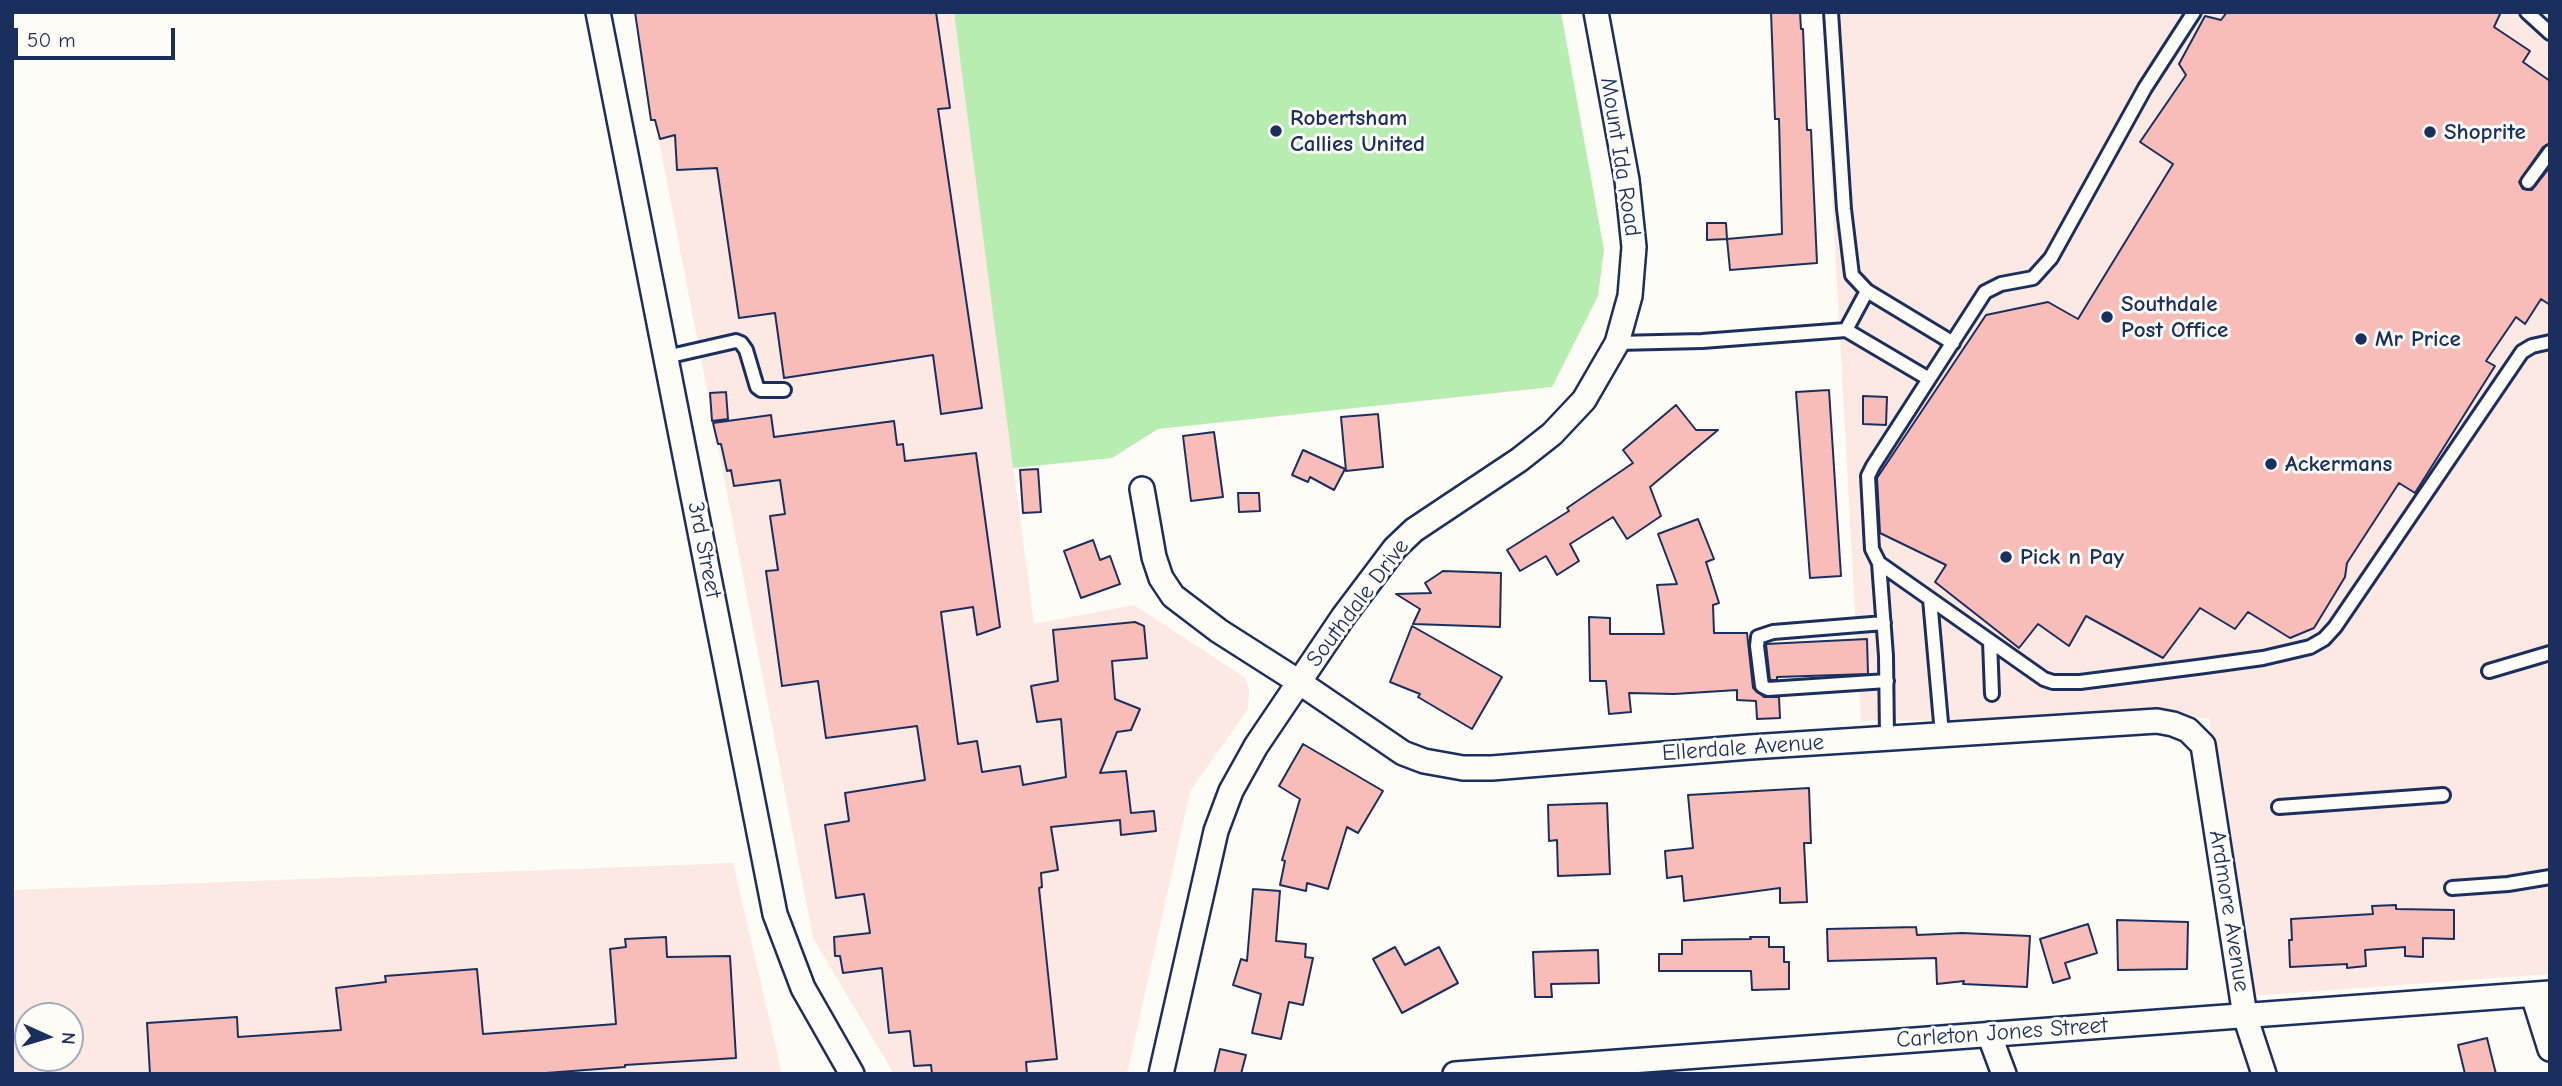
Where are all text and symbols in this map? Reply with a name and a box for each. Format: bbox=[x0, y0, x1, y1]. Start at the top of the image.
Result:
scale bar bbox=[18, 14, 178, 58]
text: 50 m bbox=[27, 28, 76, 52]
street label: Mount Ida Road bbox=[1594, 76, 1646, 238]
place label: Robertsham Callies United bbox=[1290, 104, 1425, 158]
place label: Shoprite bbox=[2444, 118, 2526, 146]
marker: Robertsham Callies United bbox=[1268, 123, 1284, 139]
marker: Shoprite bbox=[2422, 124, 2438, 140]
place label: Southdale Post Office bbox=[2121, 290, 2228, 344]
marker: Southdale Post Office bbox=[2099, 309, 2115, 325]
place label: Mr Price bbox=[2375, 325, 2461, 353]
marker: Mr Price bbox=[2353, 331, 2369, 347]
place label: Ackermans bbox=[2285, 450, 2392, 478]
marker: Ackermans bbox=[2263, 456, 2279, 472]
street label: 3rd Street bbox=[681, 499, 727, 601]
street label: Southdale Drive bbox=[1301, 533, 1415, 673]
place label: Pick n Pay bbox=[2020, 543, 2124, 571]
marker: Pick n Pay bbox=[1998, 549, 2014, 565]
street label: Ellerdale Avenue bbox=[1661, 729, 1825, 767]
street label: Ardmore Avenue bbox=[2203, 828, 2255, 994]
north arrow bbox=[14, 1002, 84, 1072]
street label: Carleton Jones Street bbox=[1895, 1012, 2109, 1054]
text: N bbox=[57, 1031, 79, 1045]

